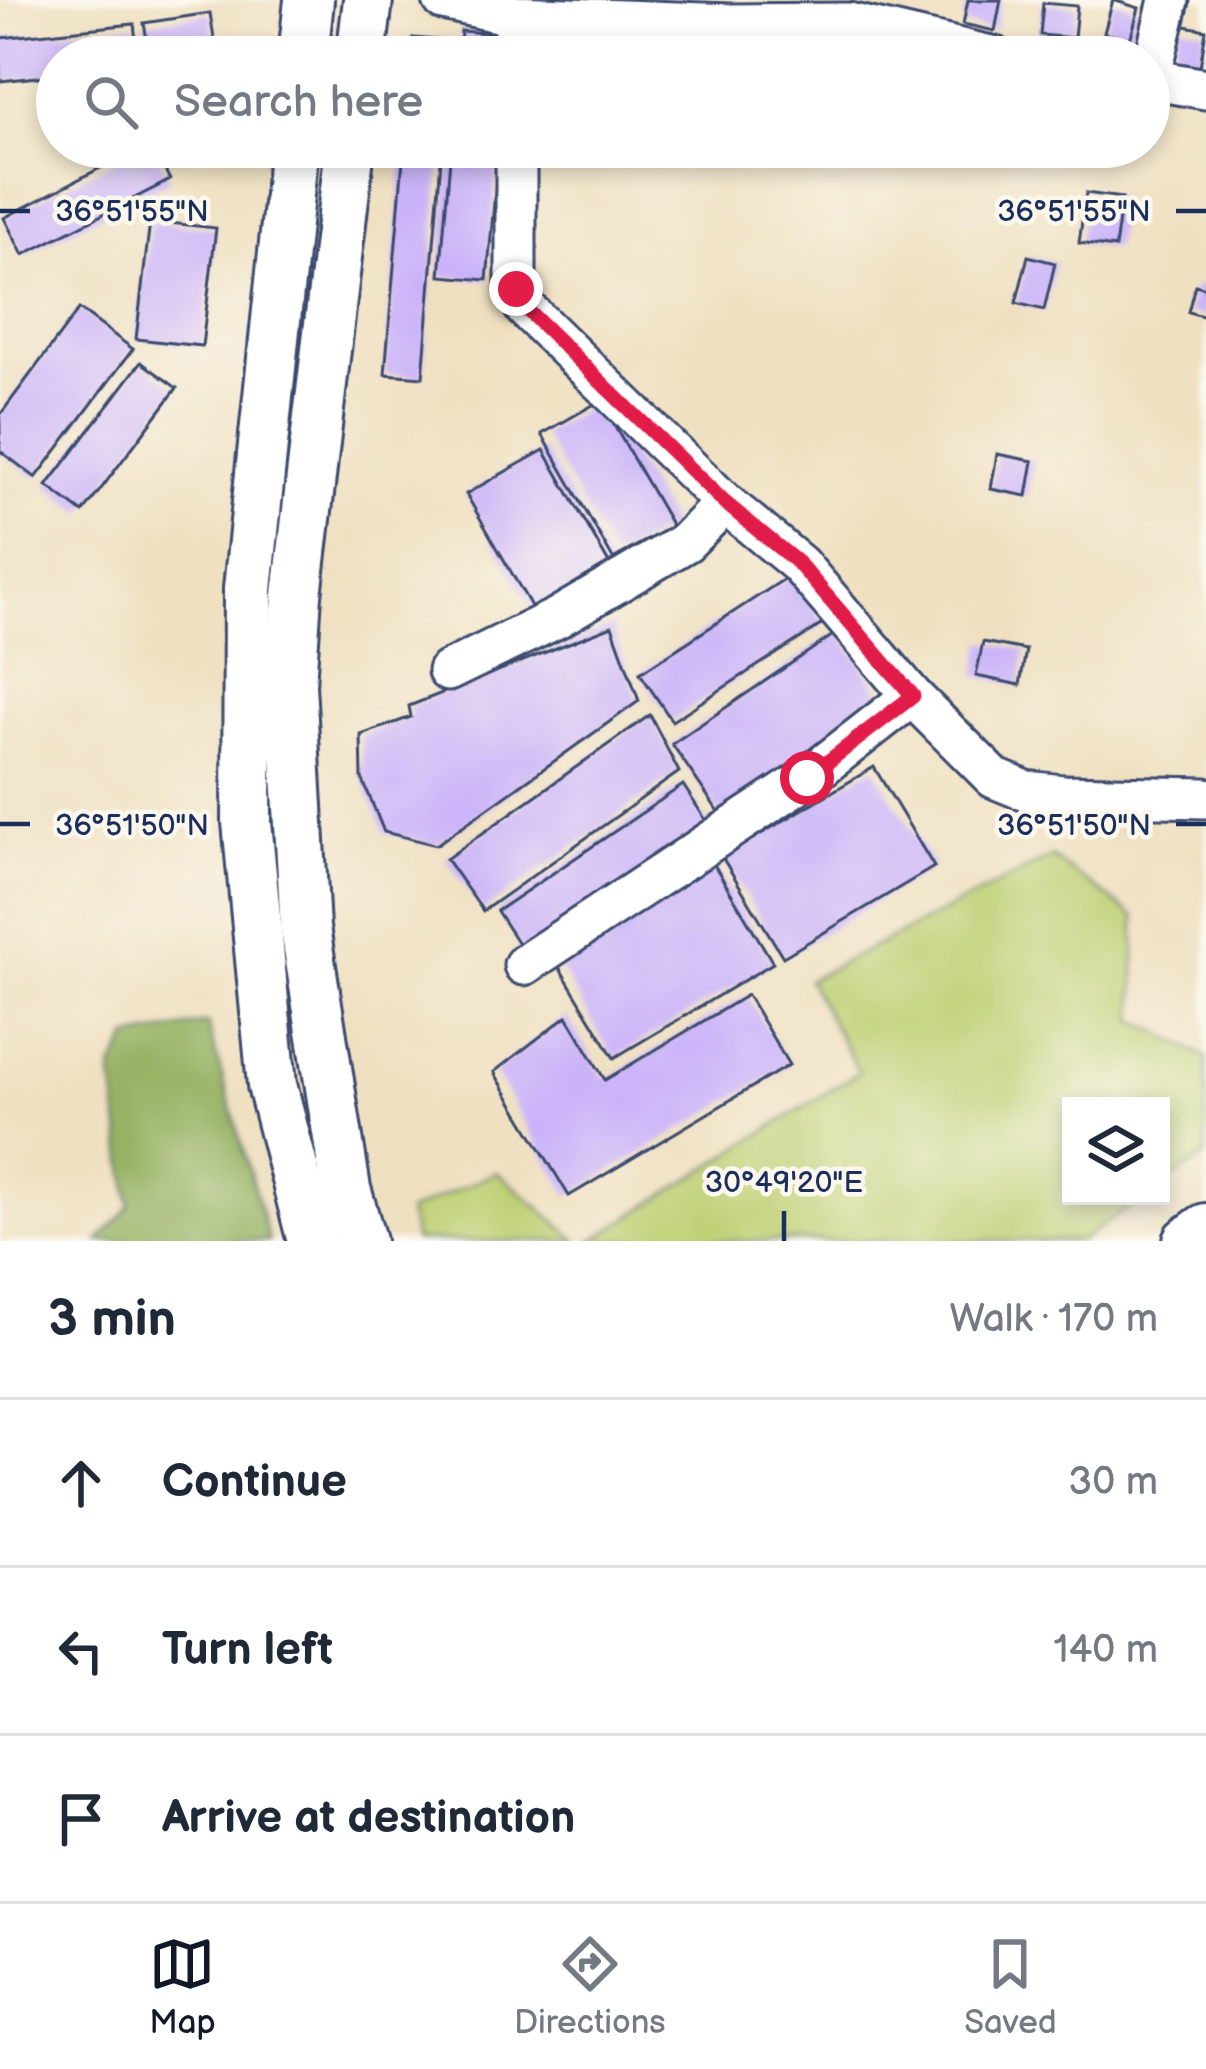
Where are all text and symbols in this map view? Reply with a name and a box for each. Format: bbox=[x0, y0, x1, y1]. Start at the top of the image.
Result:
search box bbox=[36, 36, 1170, 168]
icon: search bbox=[78, 69, 144, 135]
text: Search here bbox=[174, 75, 423, 130]
text: 36°51'55"N bbox=[55, 194, 209, 230]
text: 36°51'55"N bbox=[997, 194, 1151, 230]
route end bbox=[489, 262, 543, 316]
route start bbox=[780, 751, 834, 805]
text: 36°51'50"N bbox=[55, 808, 209, 844]
text: 36°51'50"N bbox=[997, 808, 1151, 844]
map controls bbox=[1062, 1097, 1170, 1205]
button: layers bbox=[1062, 1097, 1170, 1205]
text: 30°49'20"E bbox=[705, 1165, 863, 1201]
text: 3 min bbox=[48, 1289, 176, 1350]
text: Walk · 170 m bbox=[949, 1296, 1158, 1343]
icon: ahead bbox=[48, 1450, 114, 1516]
text: Continue bbox=[162, 1455, 347, 1510]
text: 30 m bbox=[1068, 1459, 1158, 1506]
icon: left bbox=[48, 1618, 114, 1684]
text: Turn left bbox=[162, 1623, 333, 1678]
text: 140 m bbox=[1053, 1627, 1158, 1674]
icon: arrive bbox=[48, 1786, 114, 1852]
text: Arrive at destination bbox=[162, 1791, 575, 1846]
tab: Map bbox=[149, 1931, 216, 2043]
tab: Directions bbox=[514, 1931, 666, 2043]
tab: Saved bbox=[964, 1931, 1057, 2043]

